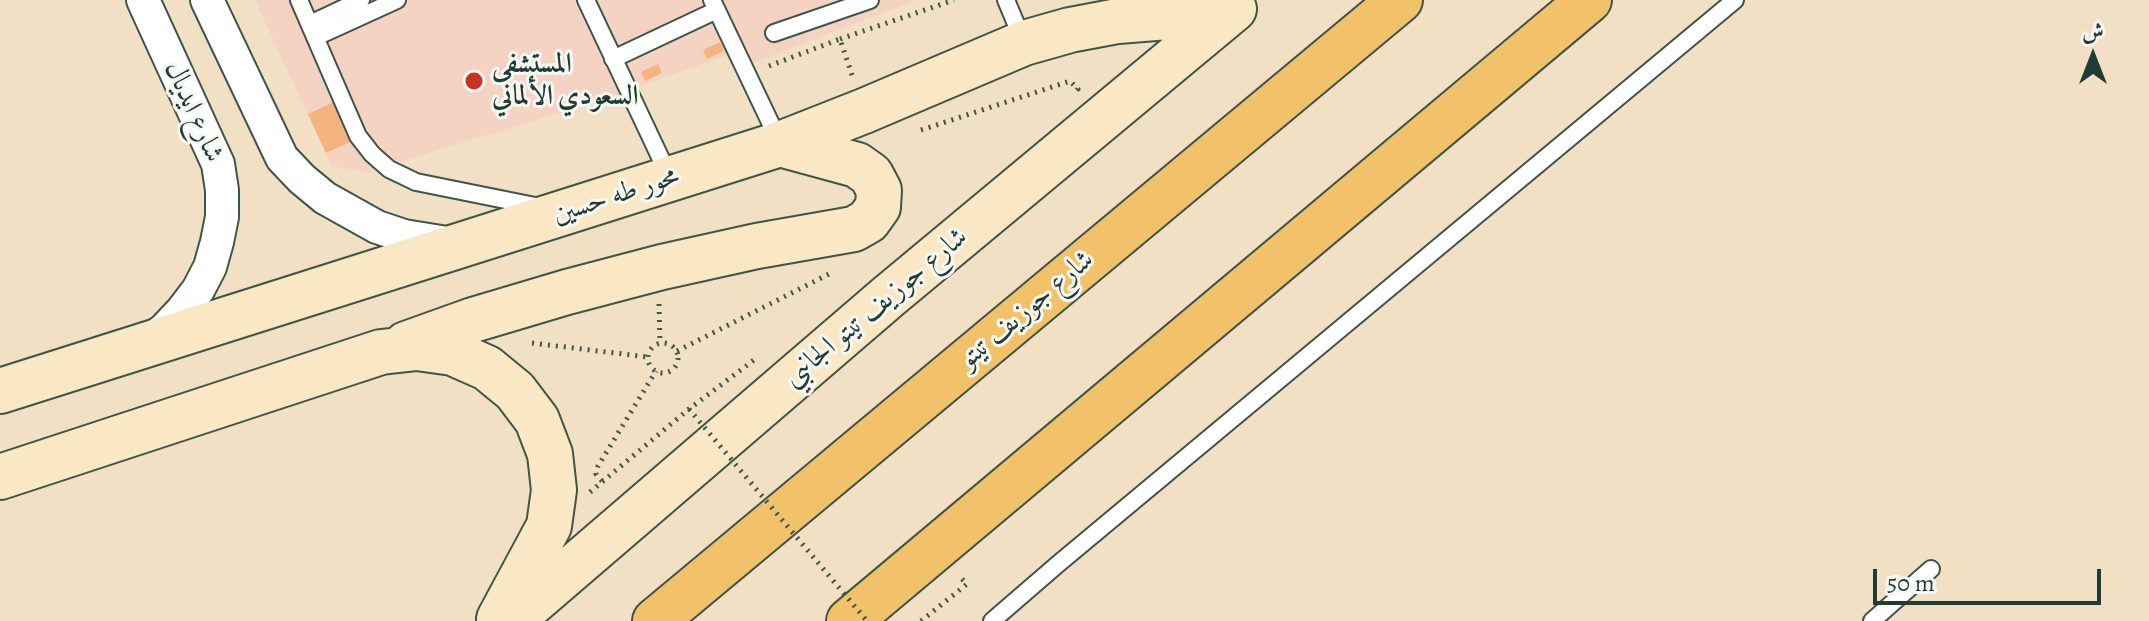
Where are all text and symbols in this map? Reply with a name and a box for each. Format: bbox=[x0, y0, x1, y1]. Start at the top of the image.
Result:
north arrow bbox=[2053, 16, 2133, 96]
text: ش bbox=[2082, 17, 2104, 47]
place label: المستشفى السعودي الألماني bbox=[492, 48, 639, 114]
street label: شارع ايديال bbox=[156, 56, 230, 168]
marker: المستشفى السعودي الألماني bbox=[463, 70, 485, 92]
street label: محور طه حسين bbox=[549, 160, 683, 232]
street label: شارع جوزيف تيتو الجانبي bbox=[777, 221, 975, 395]
street label: شارع جوزيف تيتو bbox=[953, 244, 1101, 376]
scale bar bbox=[1877, 553, 2105, 603]
text: 50 m bbox=[1887, 567, 1935, 599]

